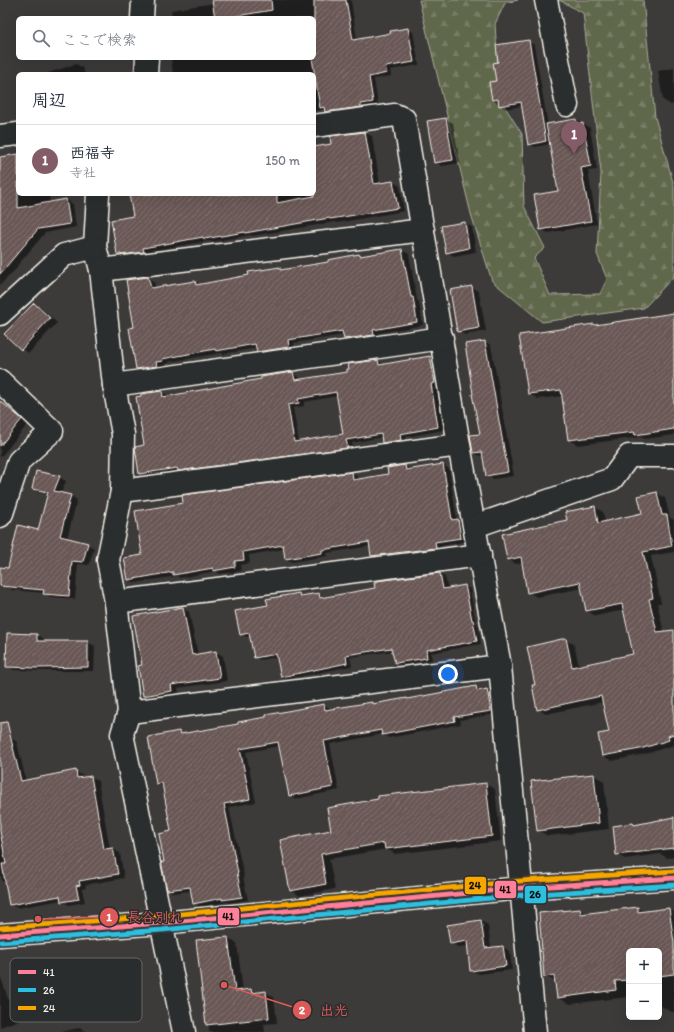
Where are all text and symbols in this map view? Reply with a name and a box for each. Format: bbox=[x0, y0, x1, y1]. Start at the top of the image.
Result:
search box bbox=[16, 16, 316, 60]
icon: search bbox=[30, 27, 52, 49]
text: ここで検索 bbox=[62, 31, 137, 49]
text: 周辺 bbox=[32, 90, 66, 110]
pin: 1 bbox=[561, 121, 587, 154]
text: 西福寺 bbox=[70, 144, 115, 162]
text: 1 bbox=[42, 153, 48, 168]
text: 150 m bbox=[265, 153, 300, 168]
text: 寺社 bbox=[70, 165, 96, 180]
your location bbox=[438, 664, 458, 684]
line badge: 24 bbox=[464, 876, 487, 895]
text: 24 bbox=[469, 879, 482, 892]
line badge: 41 bbox=[494, 880, 517, 899]
text: 41 bbox=[499, 883, 512, 896]
line badge: 26 bbox=[524, 885, 547, 904]
text: 26 bbox=[529, 888, 541, 901]
callout: 長谷別れ bbox=[99, 904, 191, 930]
line badge: 41 bbox=[217, 907, 240, 926]
text: 長谷別れ bbox=[127, 909, 183, 926]
text: 1 bbox=[106, 910, 112, 924]
text: 41 bbox=[222, 910, 235, 923]
map controls bbox=[626, 948, 662, 1020]
button: + bbox=[626, 948, 662, 984]
legend bbox=[10, 958, 142, 1022]
text: 41 bbox=[43, 966, 55, 979]
text: 26 bbox=[43, 984, 55, 997]
button: − bbox=[626, 984, 662, 1020]
callout: 出光 bbox=[292, 997, 356, 1023]
text: 24 bbox=[43, 1002, 56, 1015]
text: 出光 bbox=[320, 1002, 348, 1019]
text: 2 bbox=[299, 1003, 306, 1017]

